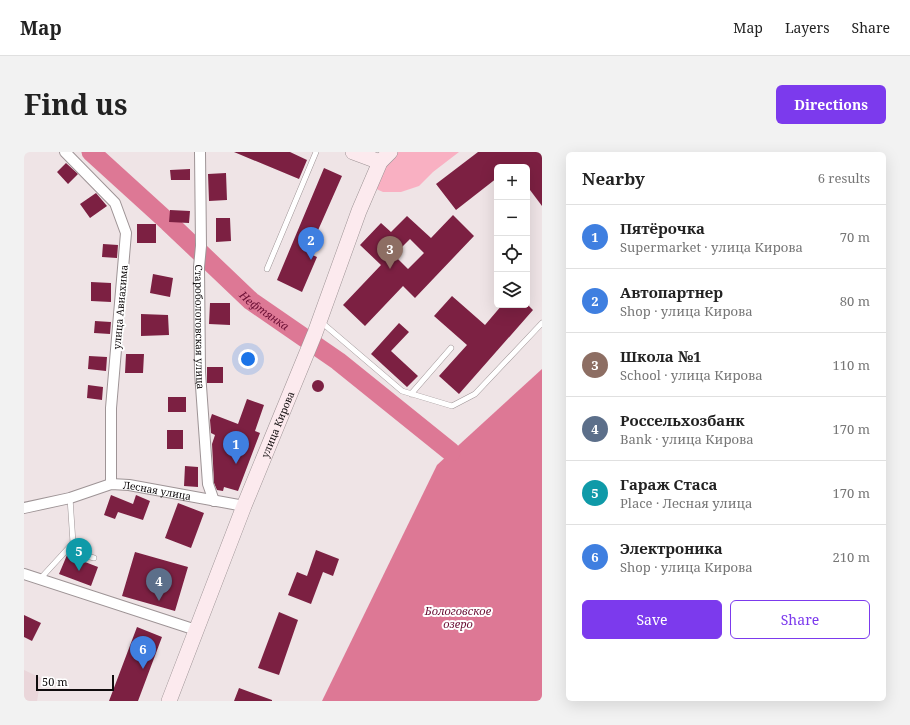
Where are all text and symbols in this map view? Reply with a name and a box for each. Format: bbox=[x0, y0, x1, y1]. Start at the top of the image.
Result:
text: Map bbox=[20, 15, 62, 41]
text: Map bbox=[733, 18, 763, 37]
text: Layers bbox=[785, 18, 830, 37]
text: Share bbox=[852, 18, 890, 37]
text: Find us bbox=[24, 85, 128, 123]
button: Directions bbox=[776, 85, 886, 124]
map controls bbox=[494, 164, 530, 308]
button: + bbox=[494, 164, 530, 200]
text: Nearby bbox=[582, 167, 645, 190]
text: 6 results bbox=[818, 169, 870, 187]
button: − bbox=[494, 200, 530, 236]
text: Пятёрочка bbox=[620, 218, 705, 238]
pin: 2 bbox=[298, 227, 324, 260]
text: 1 bbox=[591, 228, 599, 246]
text: 70 m bbox=[840, 228, 870, 246]
pin: 3 bbox=[377, 236, 403, 269]
button: locate bbox=[494, 236, 530, 272]
text: Supermarket · улица Кирова bbox=[620, 238, 803, 256]
street label: улица Авиахима bbox=[109, 264, 131, 350]
street label: Старобологовская улица bbox=[192, 264, 208, 390]
button: layers bbox=[494, 272, 530, 308]
text: Автопартнер bbox=[620, 282, 723, 302]
water label: Нефтянка bbox=[236, 286, 293, 333]
text: 2 bbox=[591, 292, 599, 310]
text: 80 m bbox=[840, 292, 870, 310]
text: Shop · улица Кирова bbox=[620, 302, 753, 320]
text: Школа №1 bbox=[620, 346, 702, 366]
your location bbox=[238, 349, 258, 369]
text: 3 bbox=[591, 356, 599, 374]
text: 110 m bbox=[833, 356, 870, 374]
text: School · улица Кирова bbox=[620, 366, 763, 384]
street label: улица Кирова bbox=[258, 389, 297, 460]
text: Россельхозбанк bbox=[620, 410, 745, 430]
text: 4 bbox=[591, 420, 599, 438]
text: 170 m bbox=[833, 420, 870, 438]
text: Bank · улица Кирова bbox=[620, 430, 754, 448]
pin: 1 bbox=[223, 431, 249, 464]
text: Гараж Стаса bbox=[620, 474, 717, 494]
street label: Лесная улица bbox=[123, 478, 193, 503]
text: 5 bbox=[591, 484, 599, 502]
text: 170 m bbox=[833, 484, 870, 502]
text: Place · Лесная улица bbox=[620, 494, 752, 512]
pin: 5 bbox=[66, 538, 92, 571]
text: Электроника bbox=[620, 538, 723, 558]
text: 6 bbox=[591, 548, 599, 566]
text: 210 m bbox=[833, 548, 870, 566]
text: Shop · улица Кирова bbox=[620, 558, 753, 576]
pin: 4 bbox=[146, 568, 172, 601]
button: Save bbox=[582, 600, 722, 639]
button: Share bbox=[730, 600, 870, 639]
water label: Бологовское озеро bbox=[424, 603, 492, 631]
pin: 6 bbox=[130, 636, 156, 669]
scale bar bbox=[36, 673, 114, 692]
text: 50 m bbox=[42, 674, 68, 689]

